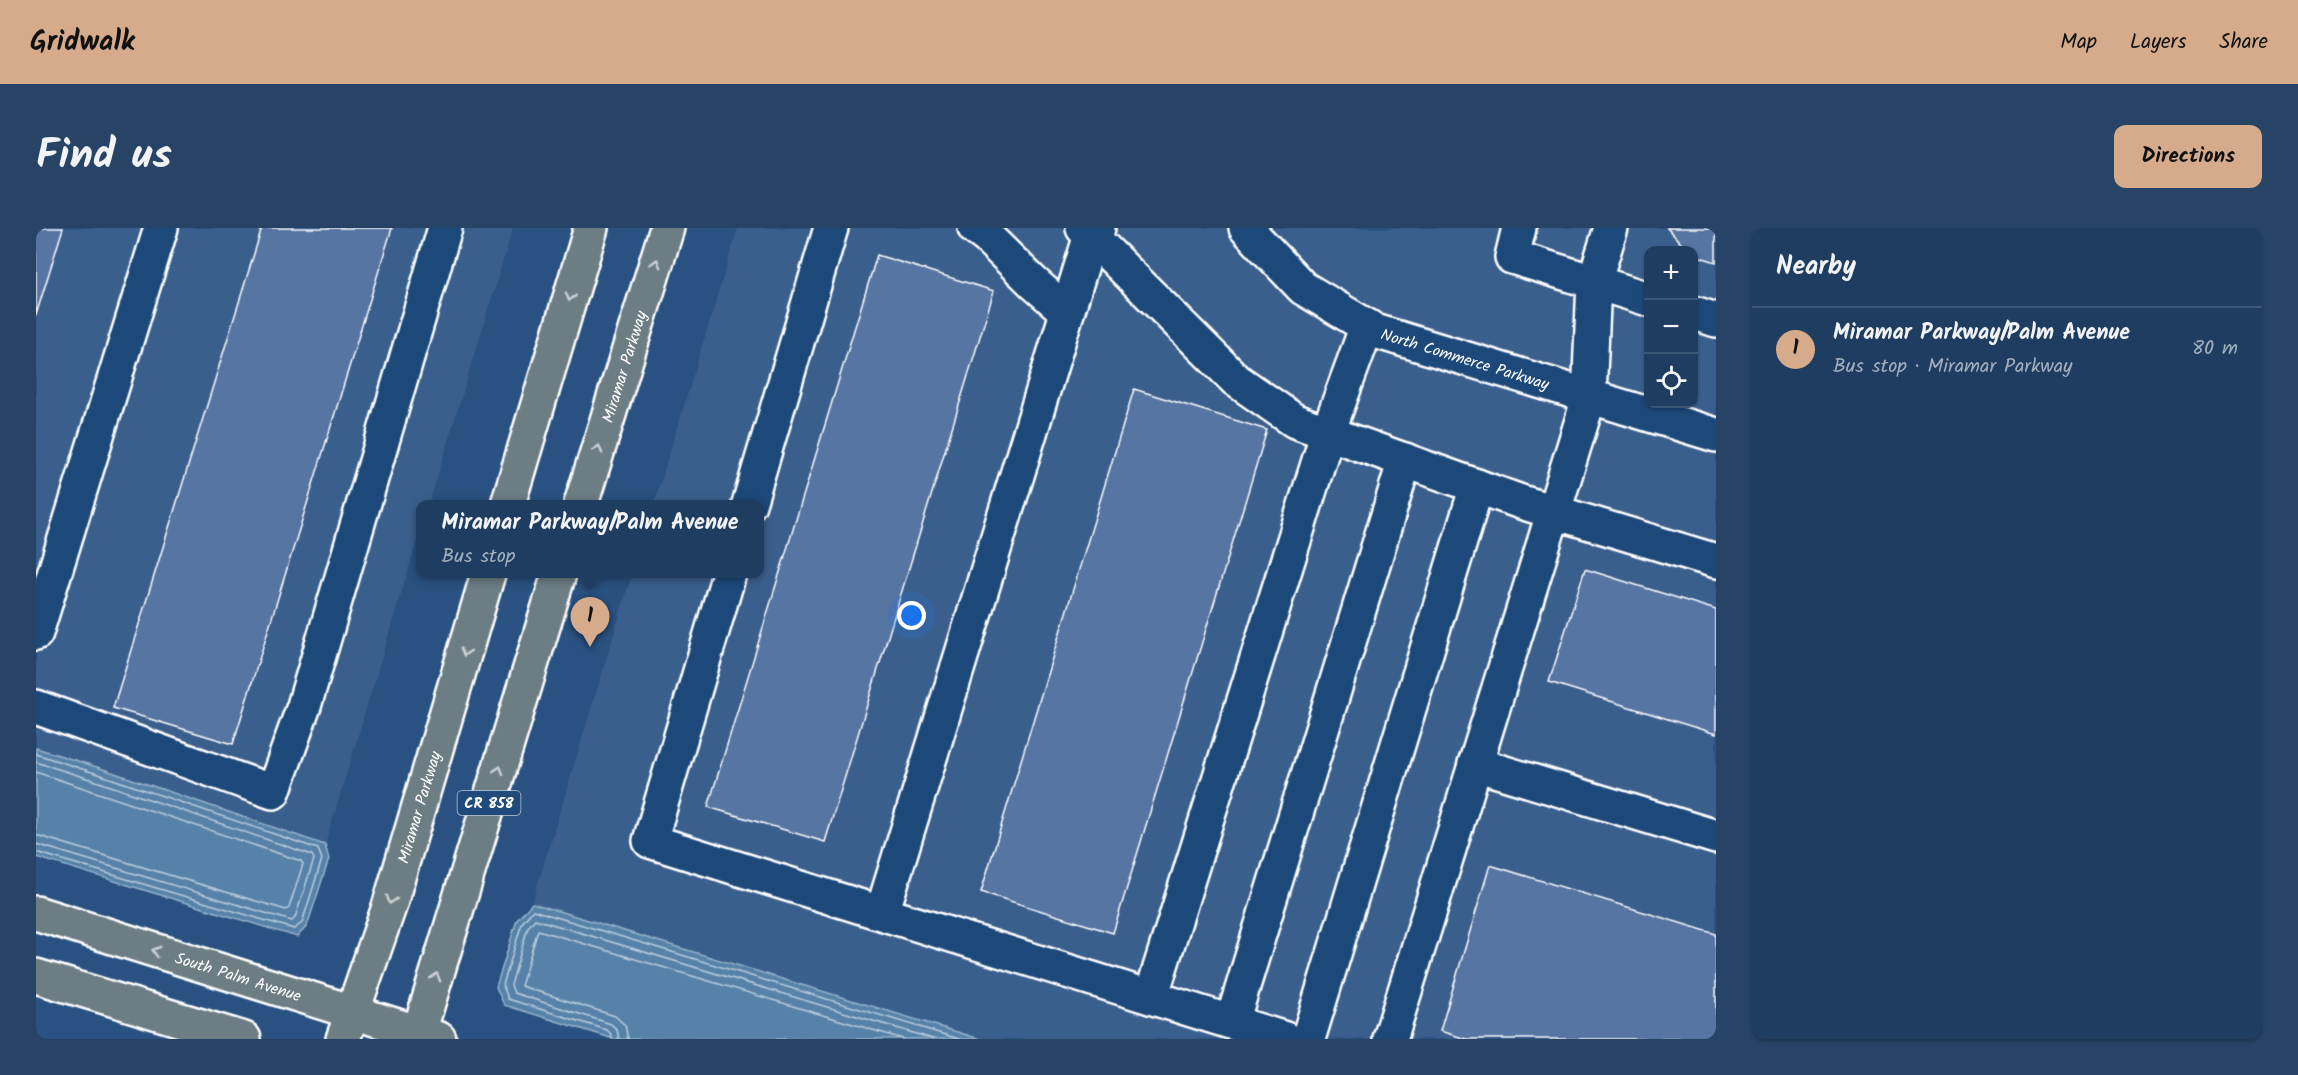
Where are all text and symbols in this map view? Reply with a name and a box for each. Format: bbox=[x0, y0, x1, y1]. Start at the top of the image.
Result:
text: Gridwalk bbox=[30, 20, 135, 65]
text: Map bbox=[2060, 26, 2097, 59]
text: Layers bbox=[2130, 26, 2186, 59]
text: Share bbox=[2219, 26, 2268, 59]
text: Find us bbox=[36, 123, 172, 190]
button: Directions bbox=[2114, 125, 2262, 188]
map controls bbox=[1644, 246, 1698, 408]
button: + bbox=[1644, 246, 1698, 300]
text: Nearby bbox=[1776, 246, 1856, 288]
one-way arrow bbox=[649, 258, 661, 268]
one-way arrow bbox=[565, 291, 578, 302]
button: − bbox=[1644, 300, 1698, 354]
street label: Miramar Parkway bbox=[596, 307, 655, 426]
text: Miramar Parkway/Palm Avenue bbox=[1833, 316, 2130, 351]
street label: North Commerce Parkway bbox=[1377, 322, 1553, 398]
text: 1 bbox=[1792, 333, 1799, 365]
text: 80 m bbox=[2192, 333, 2238, 365]
text: Bus stop · Miramar Parkway bbox=[1833, 351, 2073, 383]
button: locate bbox=[1644, 354, 1698, 408]
one-way arrow bbox=[591, 444, 603, 455]
popup bbox=[416, 500, 764, 578]
text: Miramar Parkway/Palm Avenue bbox=[442, 506, 738, 541]
text: Bus stop bbox=[442, 541, 515, 573]
pin: 1 bbox=[570, 598, 610, 647]
your location bbox=[897, 601, 926, 630]
one-way arrow bbox=[460, 646, 472, 657]
street label: Miramar Parkway bbox=[392, 748, 449, 867]
one-way arrow bbox=[492, 765, 504, 776]
road number: CR 858 bbox=[458, 791, 520, 815]
one-way arrow bbox=[386, 894, 398, 904]
one-way arrow bbox=[151, 946, 162, 958]
street label: South Palm Avenue bbox=[172, 946, 304, 1009]
one-way arrow bbox=[429, 972, 441, 983]

